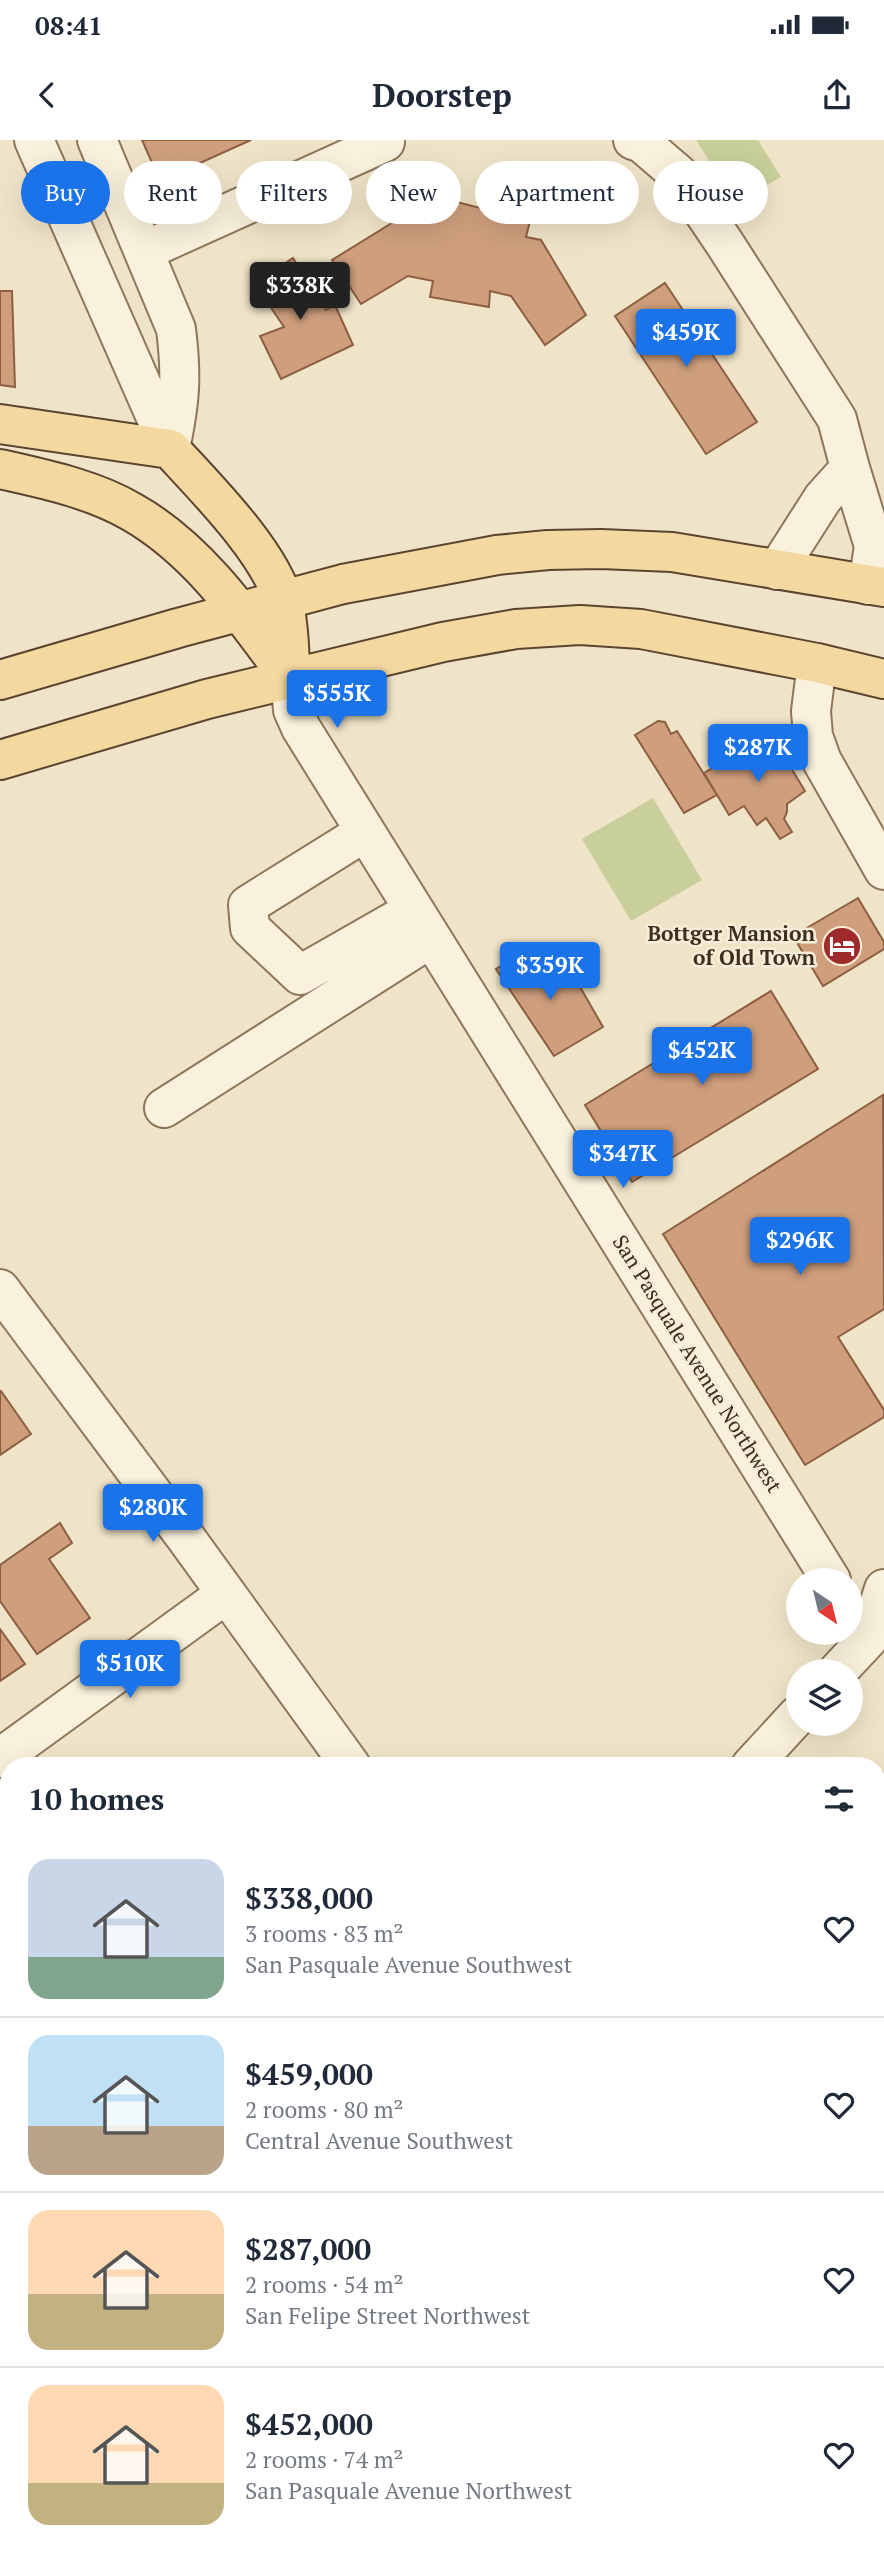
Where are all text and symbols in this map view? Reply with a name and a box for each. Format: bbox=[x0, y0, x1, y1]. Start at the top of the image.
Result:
text: 08:41 bbox=[35, 8, 103, 42]
text: Doorstep bbox=[372, 74, 512, 116]
icon: back bbox=[28, 76, 66, 114]
icon: share bbox=[818, 76, 856, 114]
chip: Buy bbox=[21, 161, 110, 224]
chip: Rent bbox=[124, 161, 222, 224]
chip: Filters bbox=[236, 161, 352, 224]
chip: New bbox=[366, 161, 461, 224]
chip: Apartment bbox=[475, 161, 639, 224]
chip: House bbox=[653, 161, 768, 224]
pin: $338K bbox=[251, 262, 349, 322]
text: $338K bbox=[266, 269, 334, 300]
pin: $459K bbox=[637, 310, 735, 369]
text: $459K bbox=[652, 316, 720, 347]
pin: $555K bbox=[288, 670, 386, 730]
text: $555K bbox=[303, 677, 371, 708]
pin: $287K bbox=[709, 724, 807, 784]
text: $287K bbox=[724, 731, 792, 762]
place label: Bottger Mansion of Old Town bbox=[647, 919, 815, 971]
hotel icon: Bottger Mansion of Old Town bbox=[821, 925, 863, 967]
pin: $359K bbox=[501, 942, 599, 1002]
text: $359K bbox=[516, 949, 584, 980]
pin: $452K bbox=[653, 1028, 751, 1087]
text: $452K bbox=[668, 1034, 736, 1065]
pin: $347K bbox=[574, 1130, 672, 1190]
text: $347K bbox=[589, 1137, 657, 1168]
pin: $296K bbox=[751, 1218, 849, 1277]
text: $296K bbox=[766, 1224, 834, 1255]
street label: San Pasquale Avenue Northwest bbox=[607, 1229, 789, 1498]
pin: $280K bbox=[104, 1484, 202, 1544]
text: $280K bbox=[119, 1491, 187, 1522]
north arrow bbox=[786, 1568, 863, 1645]
map controls bbox=[786, 1568, 863, 1736]
pin: $510K bbox=[81, 1640, 179, 1700]
text: $510K bbox=[96, 1647, 164, 1678]
button: layers bbox=[786, 1659, 863, 1736]
text: 10 homes bbox=[28, 1779, 164, 1819]
icon: filters bbox=[820, 1780, 858, 1818]
text: $338,000 bbox=[245, 1878, 373, 1918]
icon: home bbox=[84, 1887, 168, 1971]
icon: heart bbox=[820, 1910, 858, 1948]
text: 3 rooms · 83 m² bbox=[245, 1918, 404, 1949]
text: San Pasquale Avenue Southwest bbox=[245, 1949, 572, 1980]
text: $459,000 bbox=[245, 2054, 373, 2094]
icon: home bbox=[84, 2063, 168, 2147]
icon: heart bbox=[820, 2086, 858, 2124]
text: 2 rooms · 80 m² bbox=[245, 2094, 404, 2125]
text: Central Avenue Southwest bbox=[245, 2125, 513, 2156]
text: $287,000 bbox=[245, 2229, 371, 2269]
icon: home bbox=[84, 2238, 168, 2322]
icon: heart bbox=[820, 2261, 858, 2299]
text: 2 rooms · 54 m² bbox=[245, 2269, 404, 2300]
text: San Felipe Street Northwest bbox=[245, 2300, 530, 2331]
text: $452,000 bbox=[245, 2404, 373, 2444]
icon: home bbox=[84, 2413, 168, 2497]
icon: heart bbox=[820, 2436, 858, 2474]
text: 2 rooms · 74 m² bbox=[245, 2444, 404, 2475]
text: San Pasquale Avenue Northwest bbox=[245, 2475, 572, 2506]

